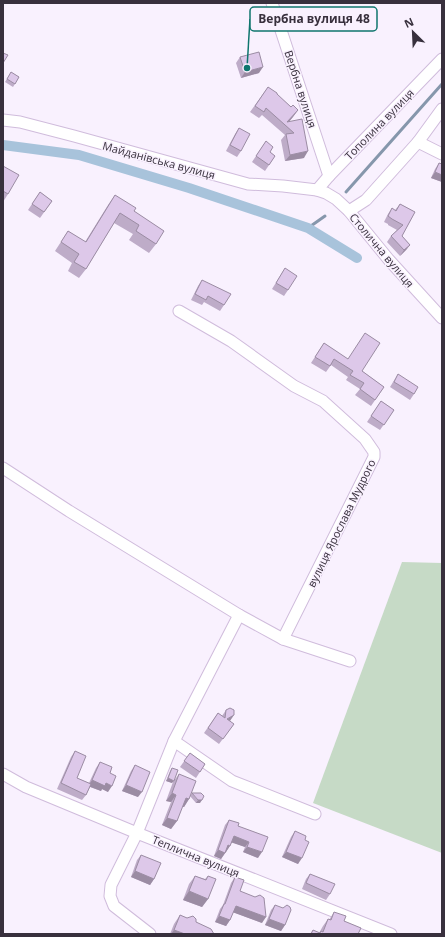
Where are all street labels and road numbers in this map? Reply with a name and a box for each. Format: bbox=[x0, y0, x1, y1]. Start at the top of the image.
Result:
street label: Вербна вулиця bbox=[281, 48, 321, 130]
street label: Тополина вулиця bbox=[341, 85, 417, 163]
street label: Майданівська вулиця bbox=[101, 138, 217, 182]
street label: Столична вулиця bbox=[346, 210, 418, 290]
street label: вулиця Ярослава Мудрого bbox=[303, 456, 379, 589]
street label: Теплична вулиця bbox=[150, 832, 242, 880]

